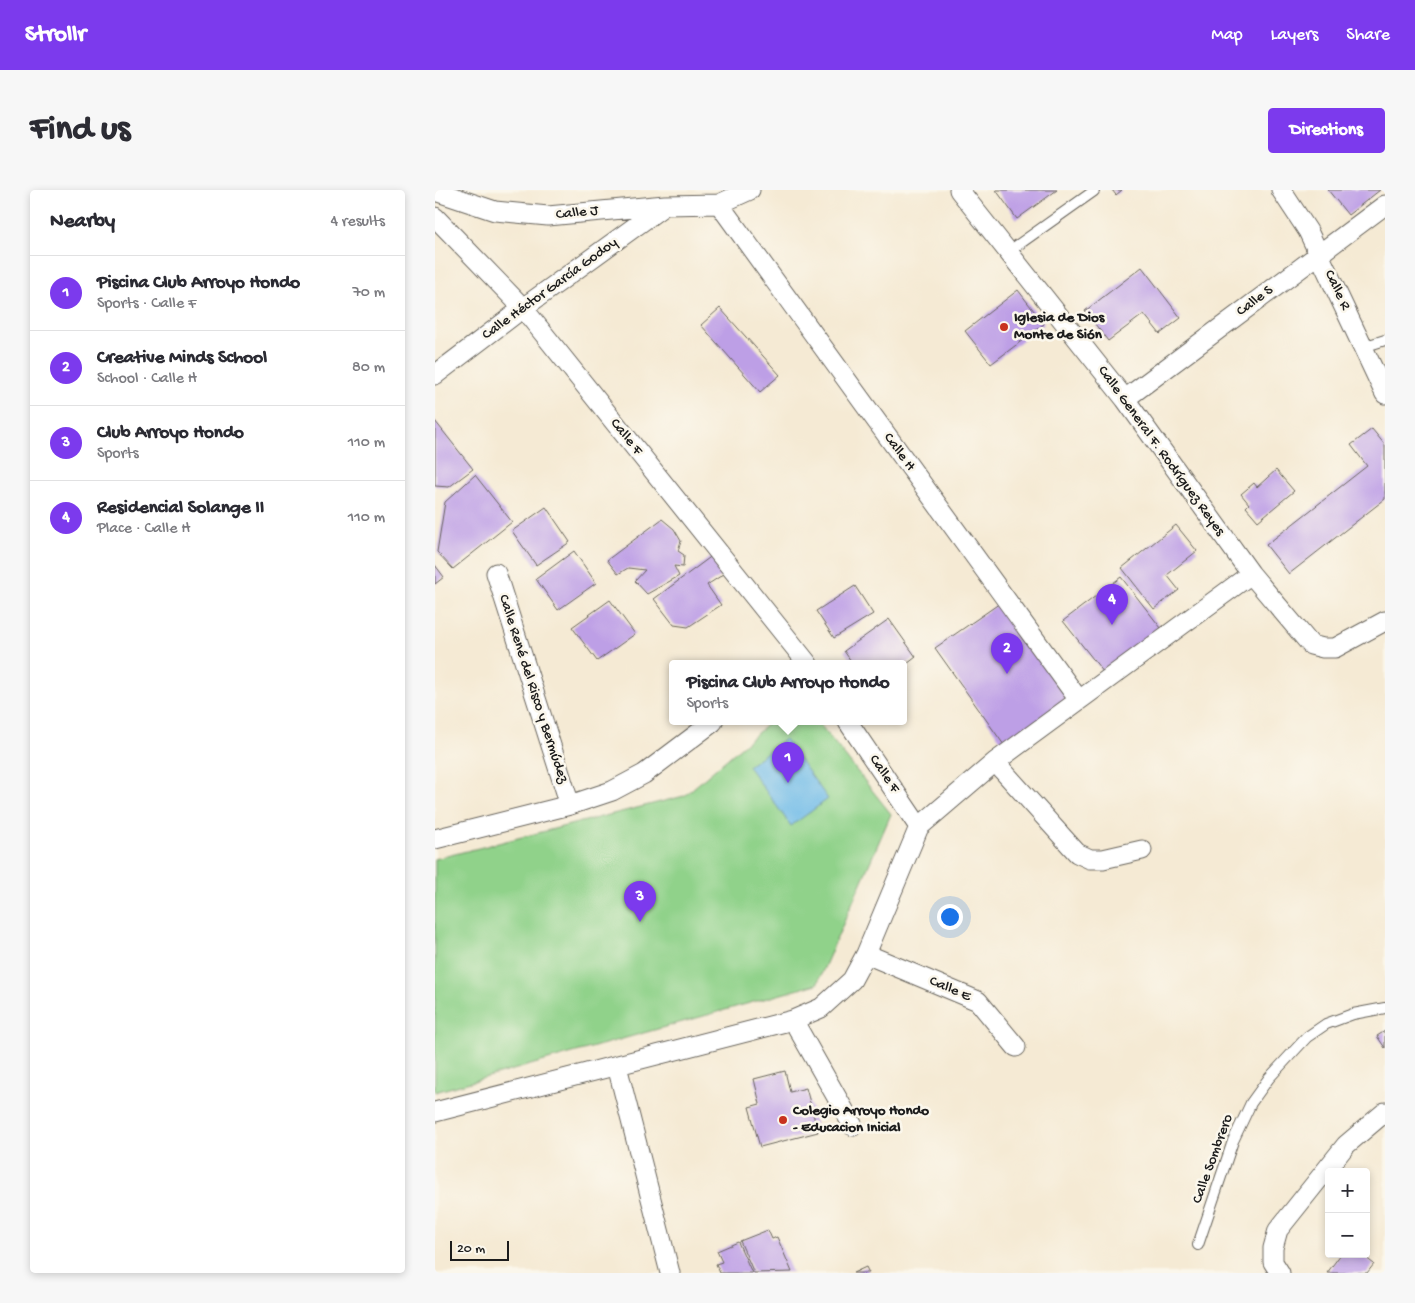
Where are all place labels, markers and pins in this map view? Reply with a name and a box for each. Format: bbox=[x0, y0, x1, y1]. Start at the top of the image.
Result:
place label: Iglesia de Dios Monte de Sión bbox=[1014, 309, 1106, 344]
marker: Iglesia de Dios Monte de Sión bbox=[998, 321, 1010, 333]
pin: 4 bbox=[1096, 584, 1128, 625]
pin: 2 bbox=[991, 633, 1023, 674]
pin: 1 bbox=[772, 742, 804, 783]
pin: 3 bbox=[624, 881, 656, 922]
place label: Colegio Arroyo Hondo - Educacion Inicial bbox=[792, 1102, 929, 1137]
marker: Colegio Arroyo Hondo - Educacion Inicial bbox=[777, 1114, 789, 1126]

